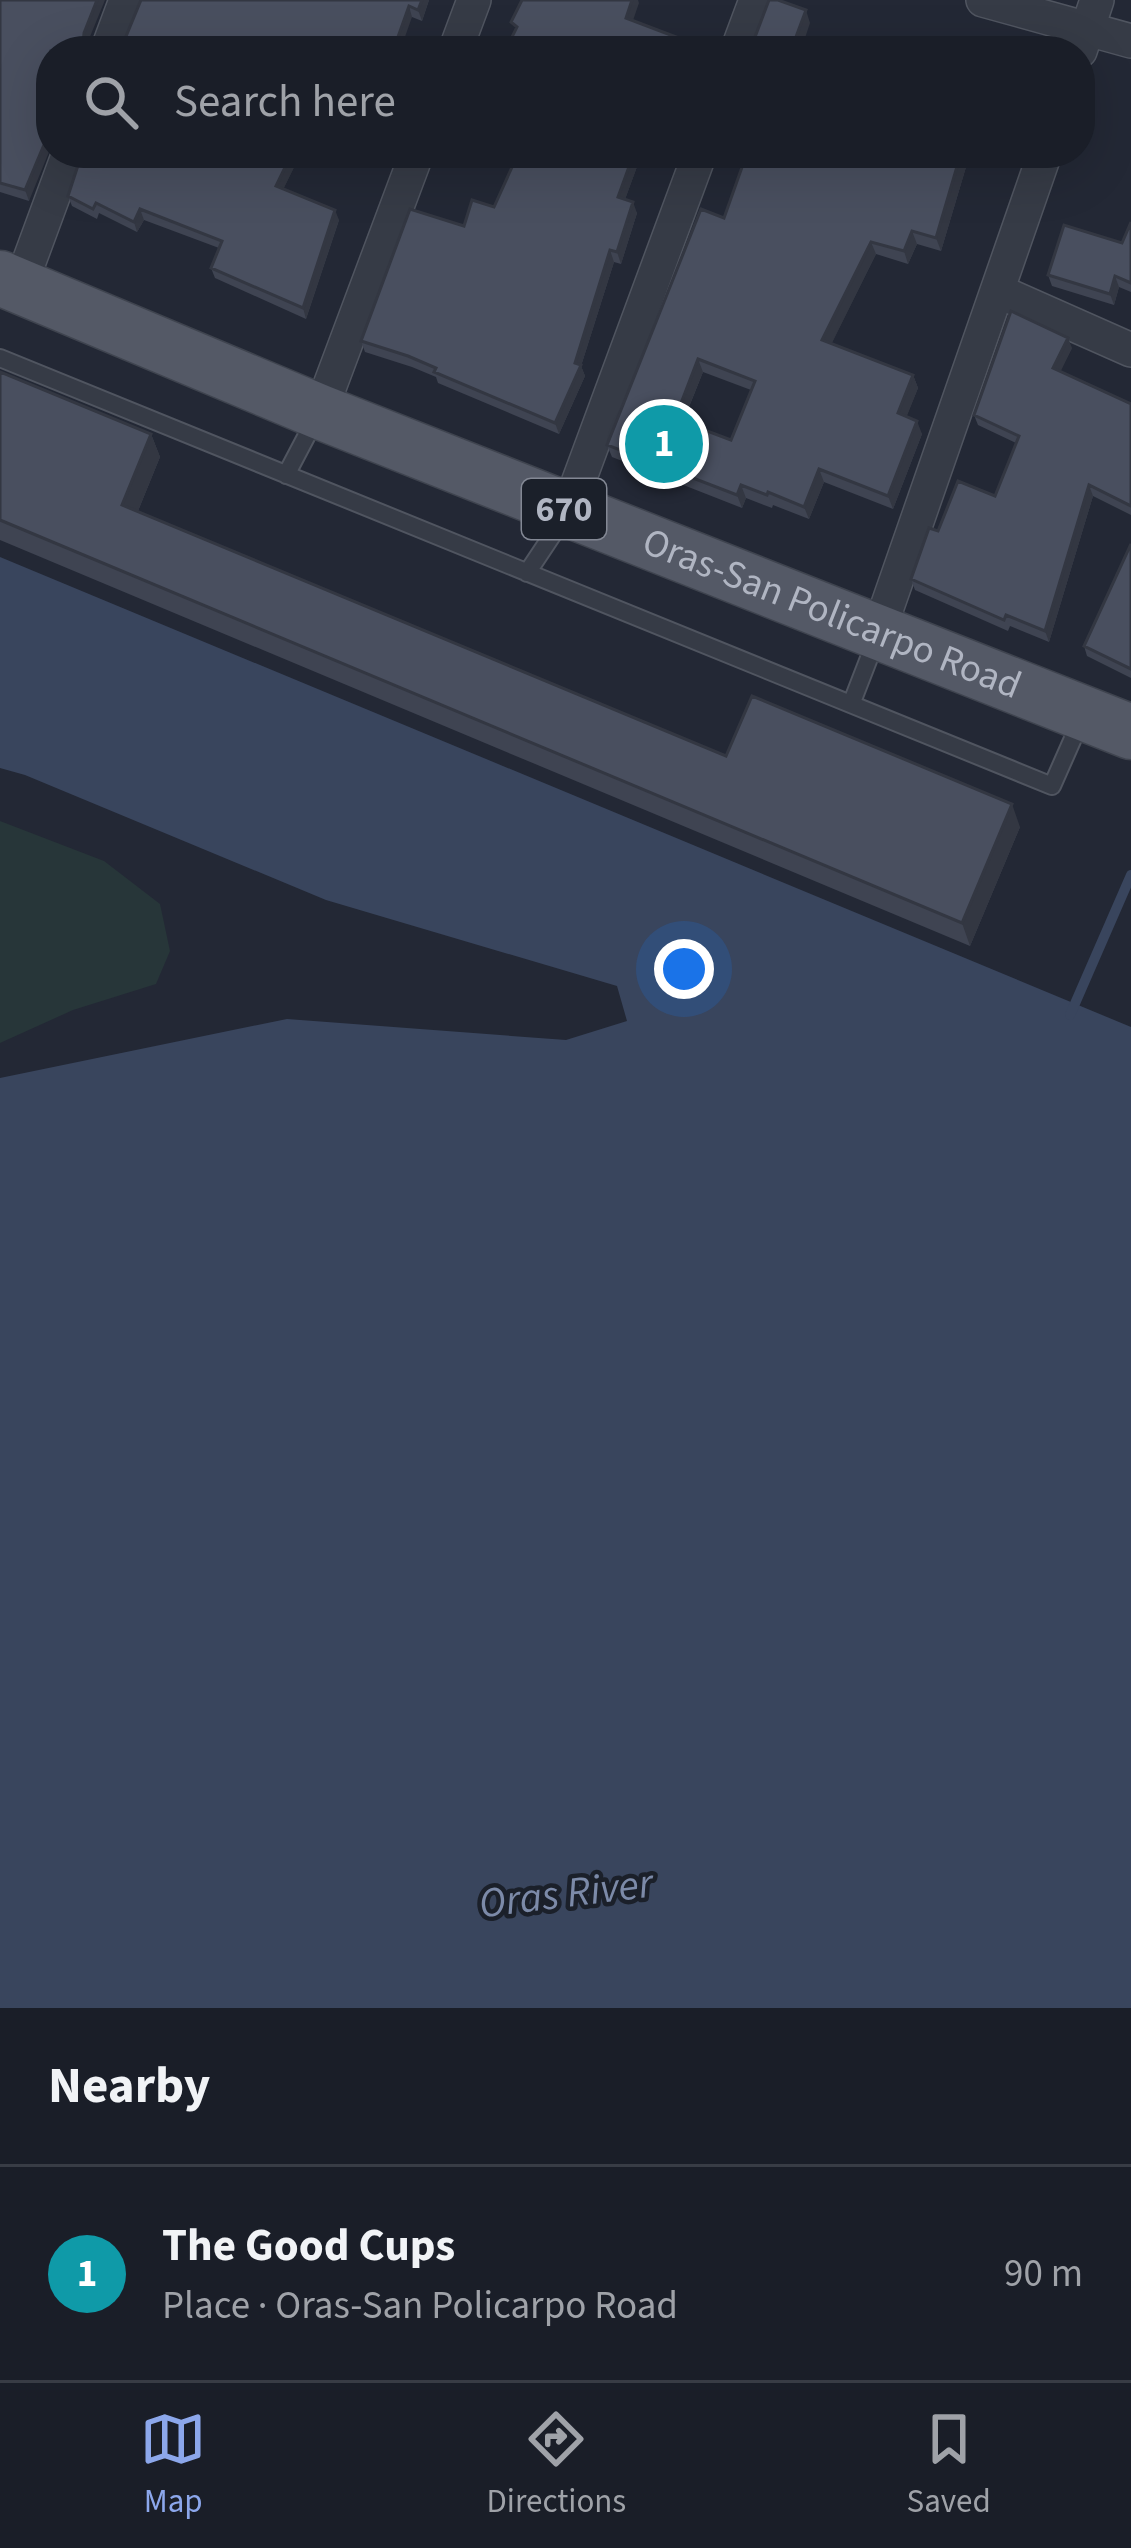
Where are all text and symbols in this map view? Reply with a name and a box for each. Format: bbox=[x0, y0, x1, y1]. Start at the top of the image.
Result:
search box bbox=[36, 36, 1095, 168]
icon: search bbox=[78, 69, 144, 135]
text: Search here bbox=[174, 70, 396, 134]
pin: 1 bbox=[625, 399, 703, 489]
road number: 670 bbox=[522, 479, 606, 539]
street label: Oras-San Policarpo Road bbox=[634, 514, 1029, 714]
your location bbox=[654, 939, 714, 999]
water label: Oras River bbox=[476, 1853, 658, 1934]
text: Nearby bbox=[48, 2050, 210, 2122]
text: The Good Cups bbox=[162, 2214, 455, 2278]
text: 1 bbox=[77, 2246, 97, 2302]
text: 90 m bbox=[1004, 2246, 1083, 2302]
text: Place · Oras-San Policarpo Road bbox=[162, 2278, 678, 2334]
tab: Map bbox=[140, 2406, 206, 2525]
tab: Directions bbox=[487, 2406, 626, 2525]
tab: Saved bbox=[907, 2406, 991, 2525]

